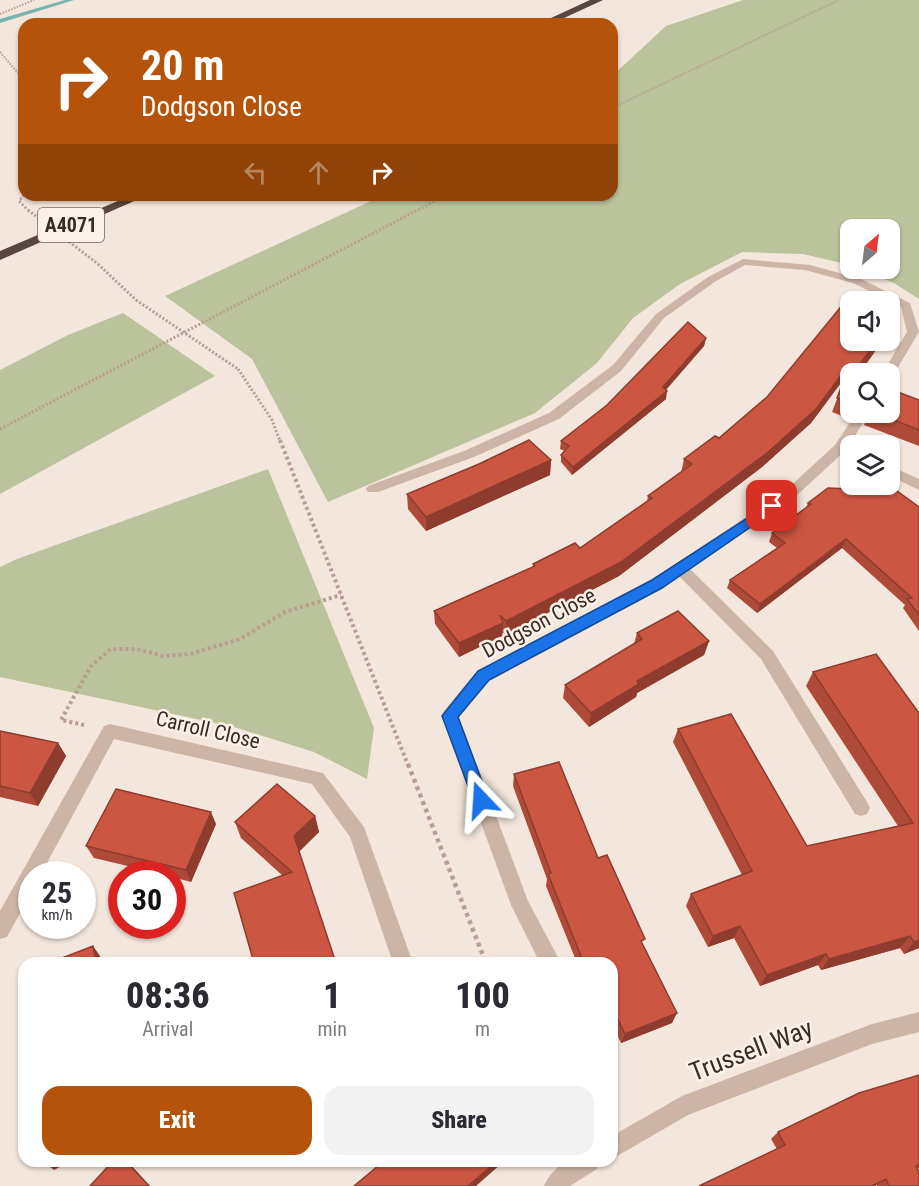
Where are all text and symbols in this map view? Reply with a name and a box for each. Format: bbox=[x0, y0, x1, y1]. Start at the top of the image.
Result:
text: 20 m bbox=[141, 41, 224, 90]
icon: right bbox=[42, 42, 120, 120]
text: Dodgson Close bbox=[141, 91, 302, 123]
icon: left bbox=[239, 156, 272, 189]
icon: ahead bbox=[302, 156, 335, 189]
icon: right bbox=[365, 156, 398, 189]
road number: A4071 bbox=[38, 208, 104, 242]
north arrow bbox=[840, 219, 900, 279]
map controls bbox=[840, 219, 900, 495]
button: sound bbox=[840, 291, 900, 351]
button: search bbox=[840, 363, 900, 423]
button: layers bbox=[840, 435, 900, 495]
pin bbox=[746, 480, 797, 531]
icon: arrive bbox=[755, 489, 788, 522]
street label: Dodgson Close bbox=[478, 583, 600, 663]
street label: Carroll Close bbox=[154, 706, 263, 754]
position arrow bbox=[449, 768, 513, 832]
speed limit sign: 30 bbox=[108, 861, 186, 939]
text: 25 bbox=[42, 875, 72, 910]
text: km/h bbox=[42, 906, 72, 924]
text: 08:36 bbox=[126, 975, 209, 1017]
text: 1 bbox=[323, 975, 341, 1017]
text: 100 bbox=[455, 975, 510, 1017]
street label: Trussell Way bbox=[685, 1013, 817, 1087]
text: Arrival bbox=[142, 1017, 193, 1041]
text: min bbox=[318, 1017, 347, 1041]
text: m bbox=[475, 1017, 490, 1041]
button: Exit bbox=[42, 1086, 312, 1155]
button: Share bbox=[324, 1086, 594, 1155]

